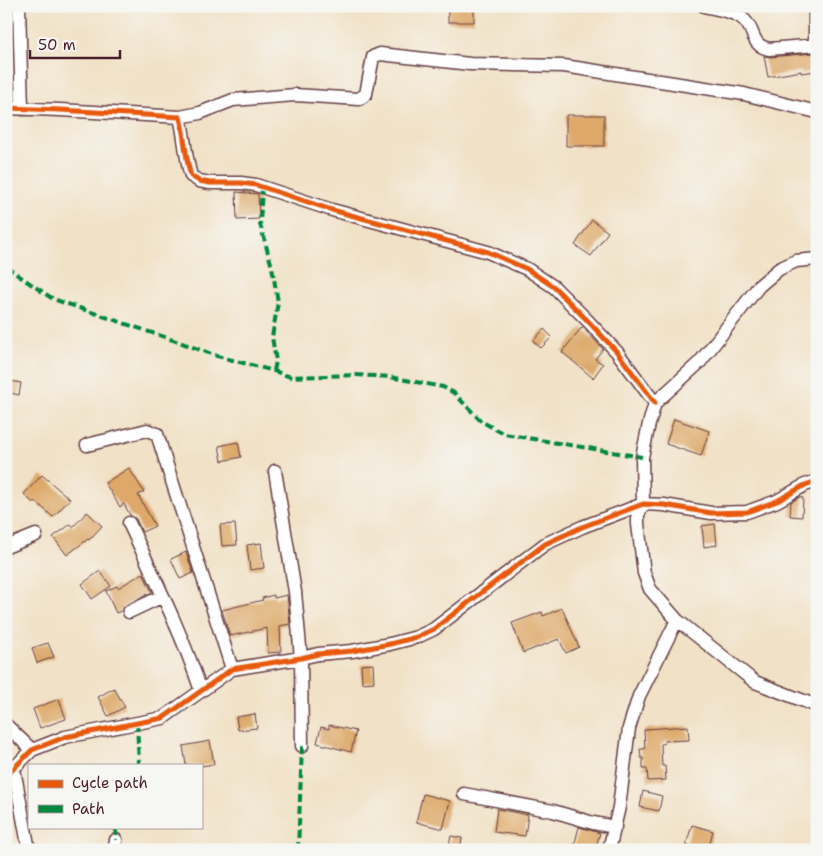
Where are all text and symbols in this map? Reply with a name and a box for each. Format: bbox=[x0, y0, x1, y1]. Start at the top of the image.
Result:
scale bar bbox=[30, 28, 120, 60]
text: 50 m bbox=[38, 35, 76, 55]
legend bbox=[28, 764, 202, 828]
text: Cycle path bbox=[72, 773, 148, 793]
text: Path bbox=[72, 799, 105, 819]

